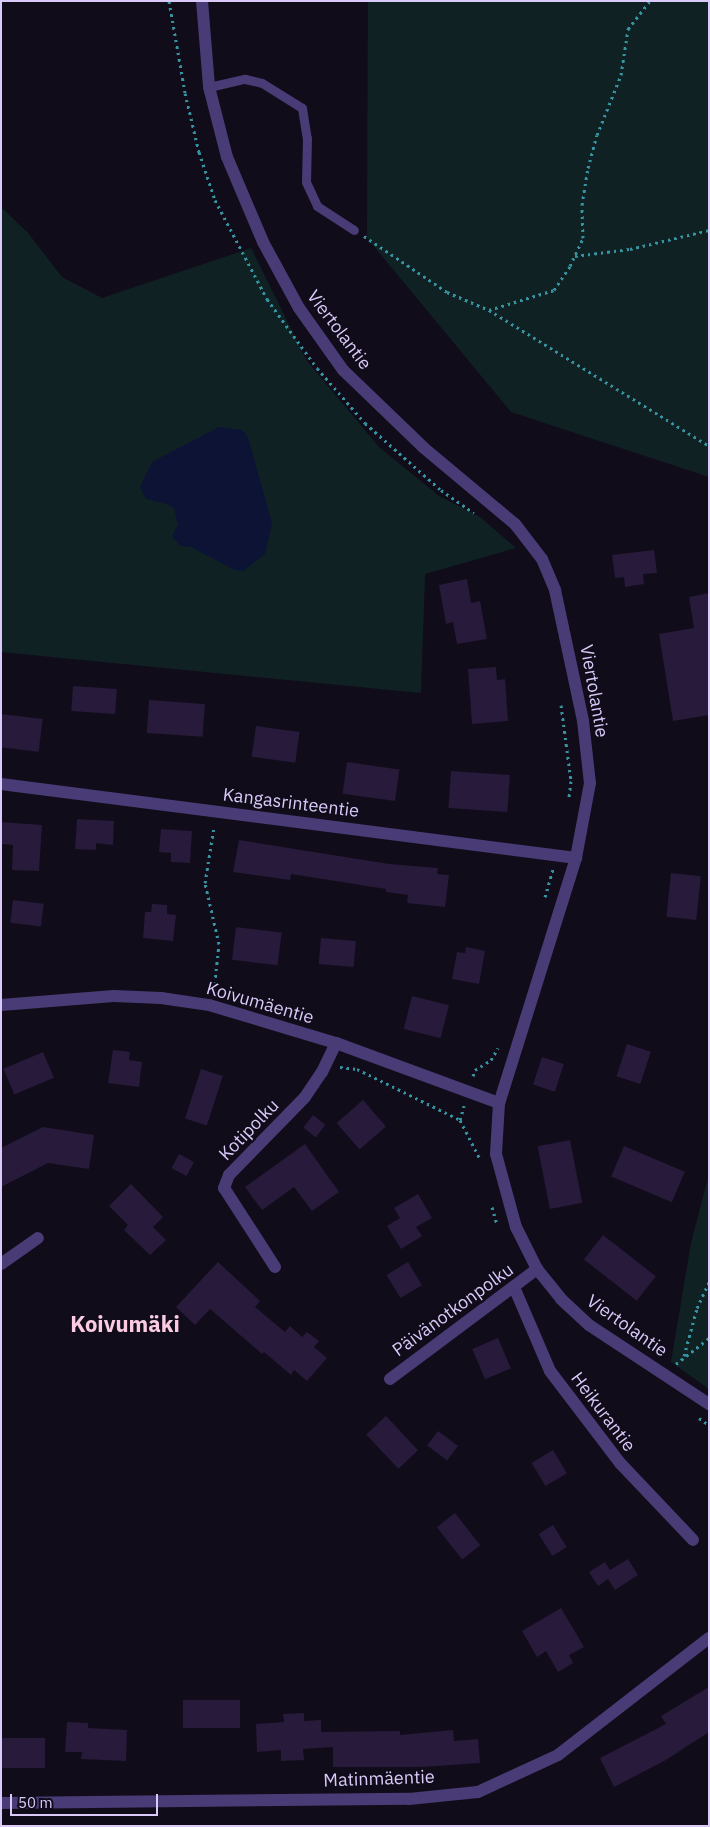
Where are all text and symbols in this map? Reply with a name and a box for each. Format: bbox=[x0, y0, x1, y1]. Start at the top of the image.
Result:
street label: Viertolantie bbox=[302, 286, 376, 374]
street label: Viertolantie bbox=[575, 643, 613, 739]
street label: Kangasrinteentie bbox=[222, 784, 360, 822]
street label: Koivumäentie bbox=[204, 977, 316, 1029]
street label: Kotipolku bbox=[215, 1095, 283, 1165]
street label: Päivänotkonpolku bbox=[388, 1259, 518, 1361]
street label: Viertolantie bbox=[582, 1290, 672, 1362]
district label: Koivumäki bbox=[70, 1311, 180, 1337]
street label: Heikurantie bbox=[566, 1368, 640, 1456]
street label: Matinmäentie bbox=[323, 1766, 435, 1792]
scale bar bbox=[12, 1784, 160, 1816]
text: 50 m bbox=[18, 1793, 53, 1812]

